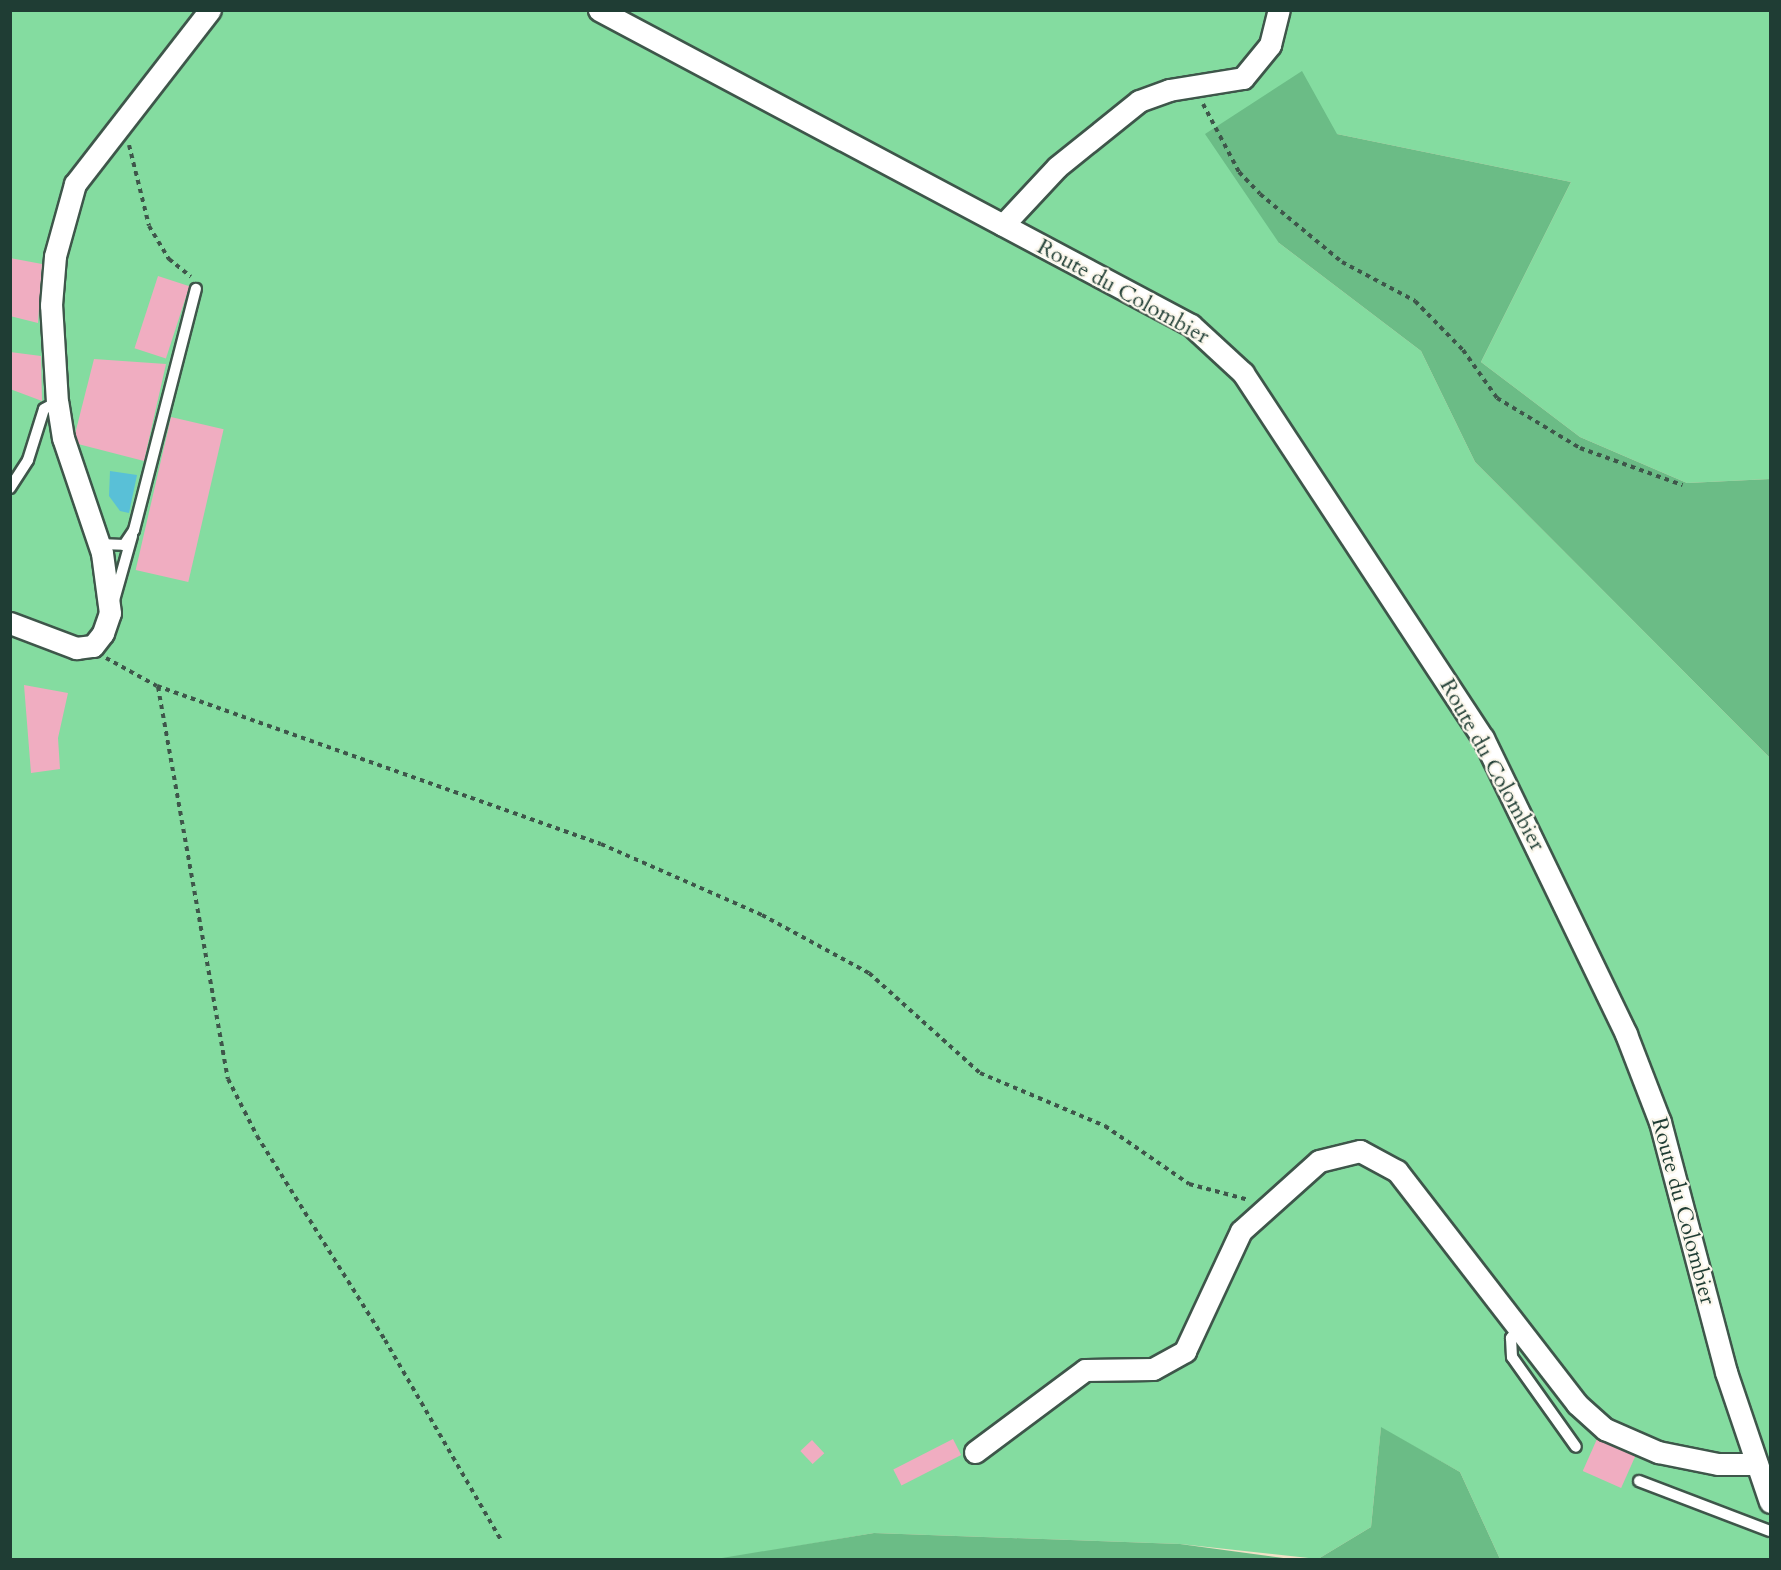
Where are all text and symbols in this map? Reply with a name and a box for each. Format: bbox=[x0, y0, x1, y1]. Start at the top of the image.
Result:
street label: Route du Colombier bbox=[1032, 234, 1214, 350]
street label: Route du Colombier bbox=[1434, 674, 1550, 856]
street label: Route du Colombier bbox=[1645, 1115, 1721, 1307]

